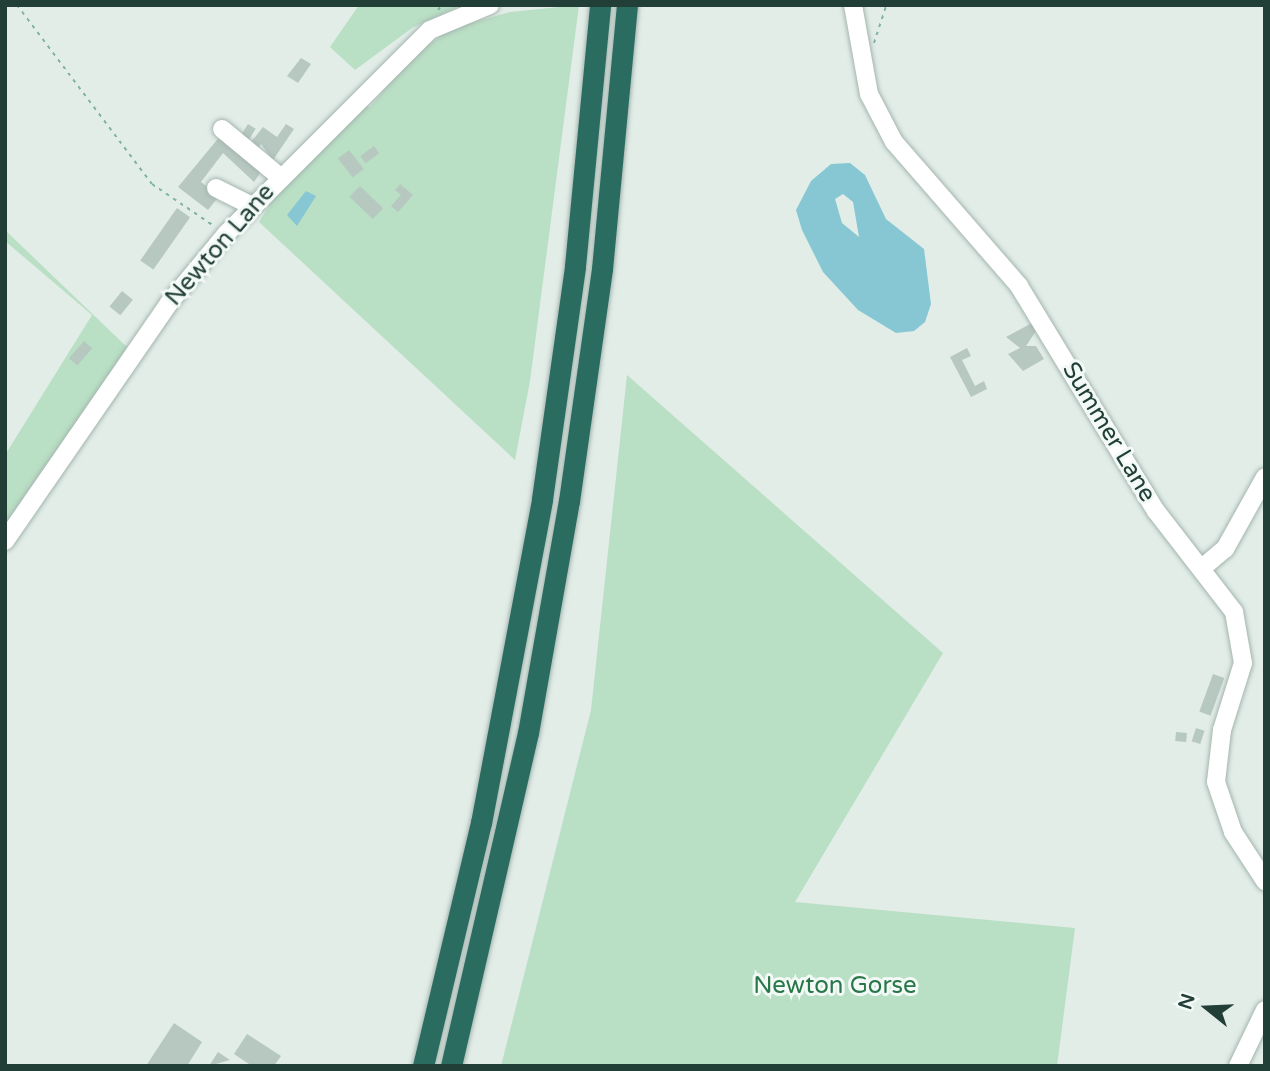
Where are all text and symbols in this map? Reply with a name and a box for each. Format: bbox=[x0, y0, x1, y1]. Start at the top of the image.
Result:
street label: Newton Lane bbox=[159, 178, 281, 312]
street label: Summer Lane bbox=[1056, 357, 1162, 507]
park label: Newton Gorse bbox=[753, 972, 917, 1000]
north arrow bbox=[1172, 973, 1242, 1043]
text: N bbox=[1174, 991, 1200, 1012]

